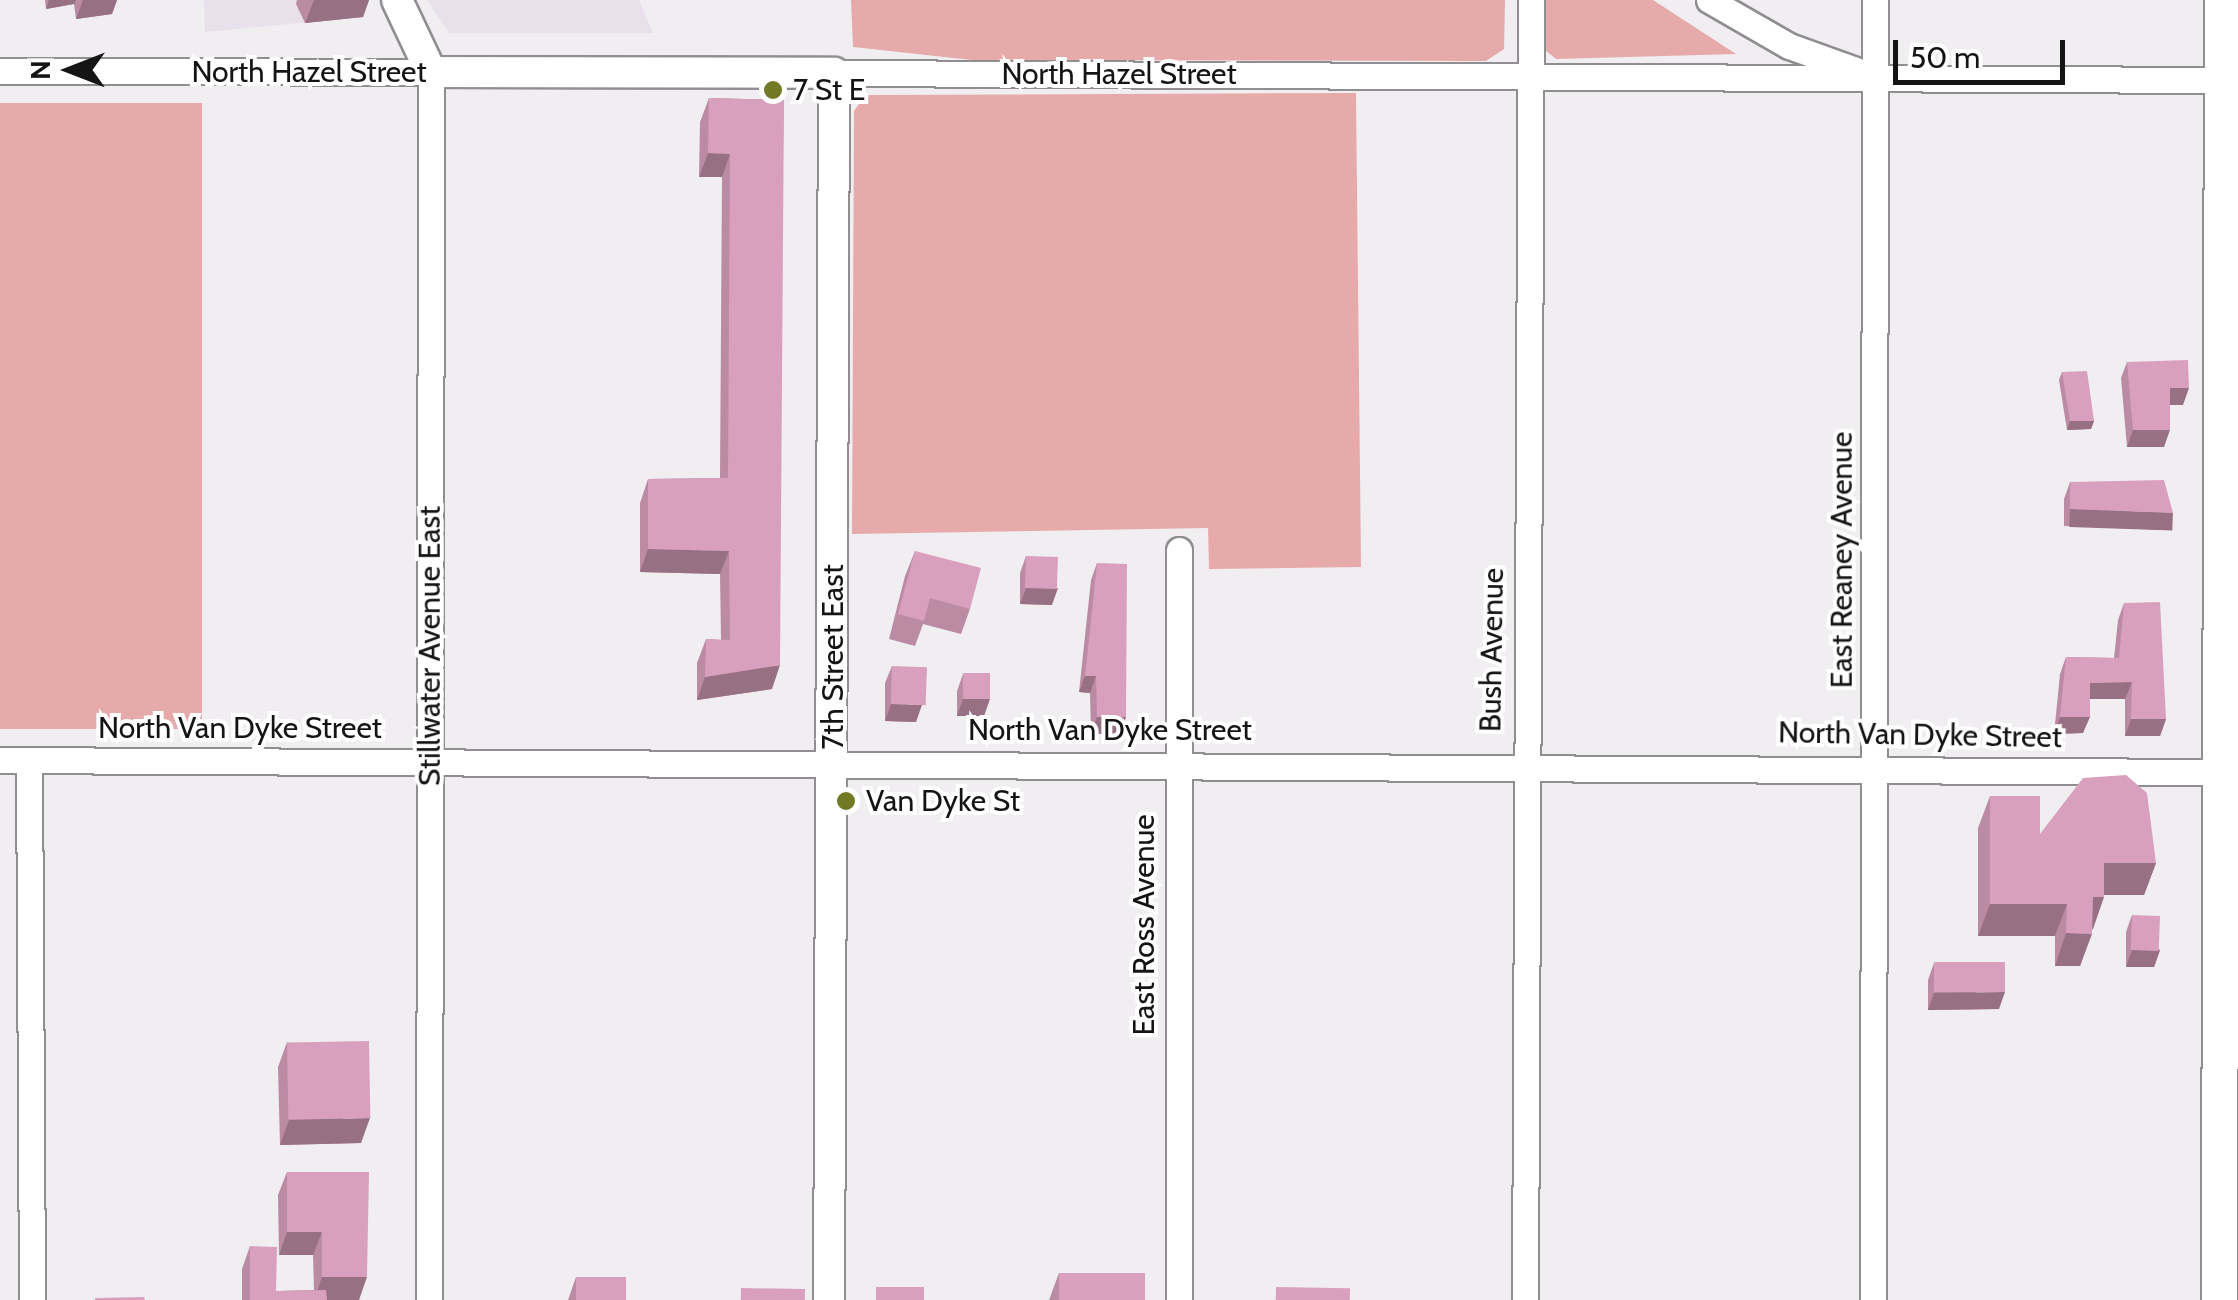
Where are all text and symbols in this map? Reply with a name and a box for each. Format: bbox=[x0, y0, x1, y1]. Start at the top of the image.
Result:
north arrow bbox=[20, 20, 120, 120]
scale bar bbox=[1898, 20, 2070, 82]
text: 50 m bbox=[1910, 39, 1980, 76]
street label: North Hazel Street bbox=[191, 54, 427, 90]
street label: North Hazel Street bbox=[1001, 56, 1237, 92]
text: N bbox=[23, 60, 57, 80]
place label: 7 St E bbox=[793, 72, 865, 108]
marker: 7 St E bbox=[762, 79, 784, 101]
street label: East Reaney Avenue bbox=[1824, 432, 1860, 688]
street label: Stillwater Avenue East bbox=[412, 506, 448, 786]
street label: 7th Street East bbox=[815, 564, 851, 750]
street label: Bush Avenue bbox=[1473, 568, 1511, 732]
street label: North Van Dyke Street bbox=[98, 710, 382, 746]
street label: North Van Dyke Street bbox=[968, 712, 1252, 748]
street label: North Van Dyke Street bbox=[1778, 715, 2062, 755]
place label: Van Dyke St bbox=[866, 783, 1020, 819]
marker: Van Dyke St bbox=[835, 790, 857, 812]
street label: East Ross Avenue bbox=[1126, 814, 1162, 1036]

